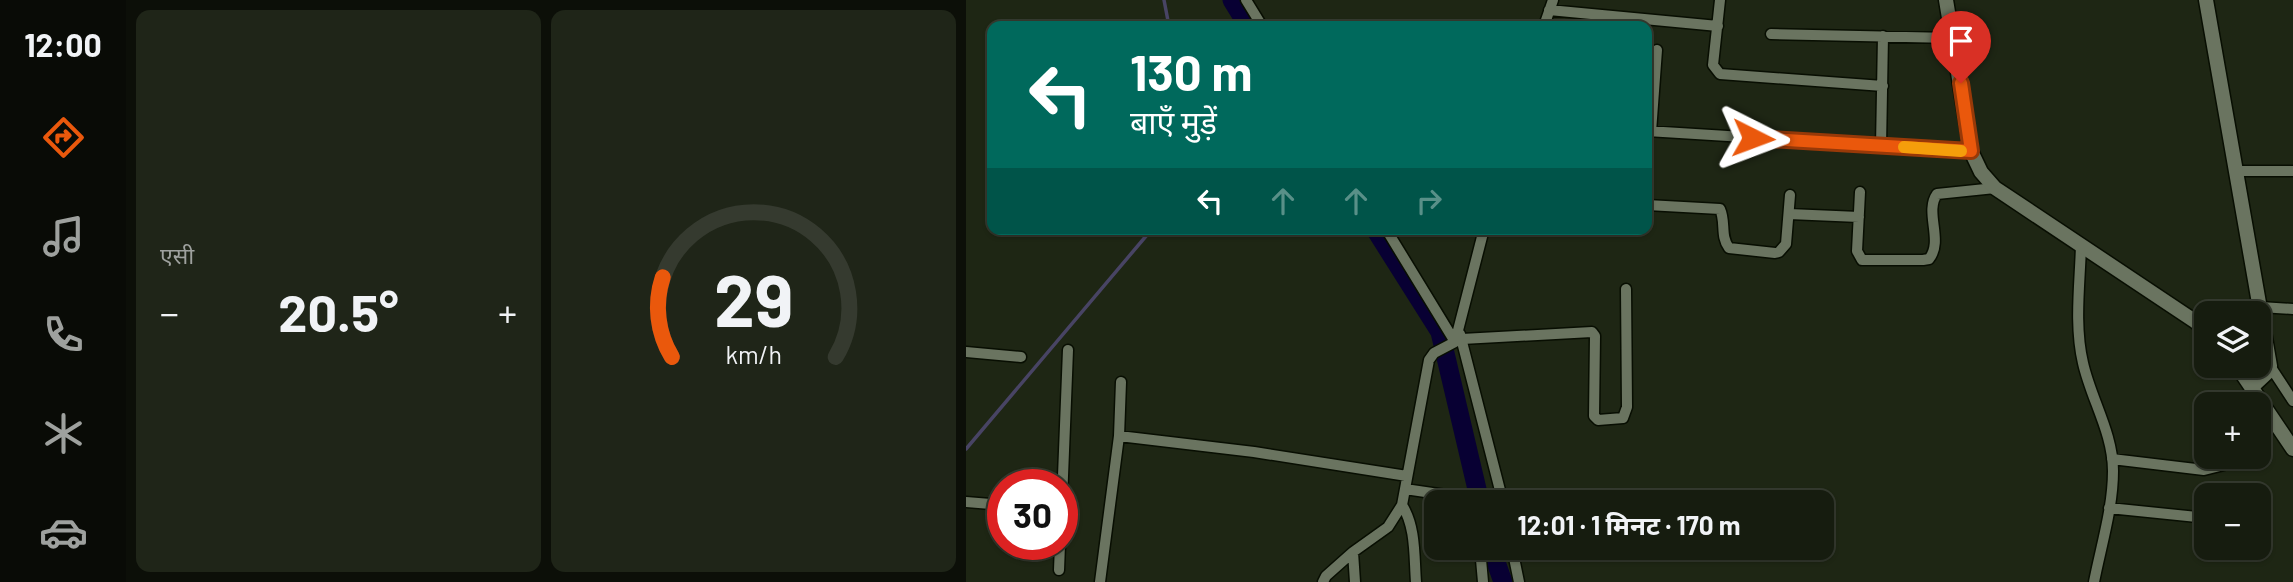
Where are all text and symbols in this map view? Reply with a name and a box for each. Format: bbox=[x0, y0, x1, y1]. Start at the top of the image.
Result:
pin bbox=[1931, 11, 1991, 83]
icon: arrive bbox=[1942, 22, 1980, 60]
text: 12:00 bbox=[24, 25, 102, 63]
text: 130 m bbox=[1130, 42, 1252, 101]
icon: left bbox=[1015, 49, 1106, 140]
position arrow bbox=[1716, 101, 1790, 175]
text: बाएँ मुड़ें bbox=[1130, 102, 1217, 140]
icon: directions bbox=[39, 113, 88, 162]
icon: left bbox=[1191, 182, 1229, 220]
icon: ahead bbox=[1264, 182, 1302, 220]
icon: ahead bbox=[1337, 182, 1375, 220]
icon: right bbox=[1410, 182, 1448, 220]
icon: music bbox=[39, 212, 88, 261]
text: एसी bbox=[160, 241, 194, 269]
text: 29 bbox=[714, 254, 793, 342]
text: 20.5° bbox=[278, 280, 399, 342]
text: − bbox=[160, 289, 179, 335]
text: + bbox=[498, 289, 517, 335]
map controls bbox=[2194, 301, 2271, 560]
button: layers bbox=[2194, 301, 2271, 378]
icon: phone bbox=[39, 310, 88, 359]
text: km/h bbox=[725, 339, 782, 369]
button: + bbox=[2194, 392, 2271, 469]
icon: climate bbox=[39, 409, 88, 458]
speed limit sign: 30 bbox=[987, 469, 1078, 560]
button: − bbox=[2194, 483, 2271, 560]
icon: car bbox=[39, 508, 88, 557]
text: 12:01 · 1 मिनट · 170 m bbox=[1518, 509, 1740, 540]

